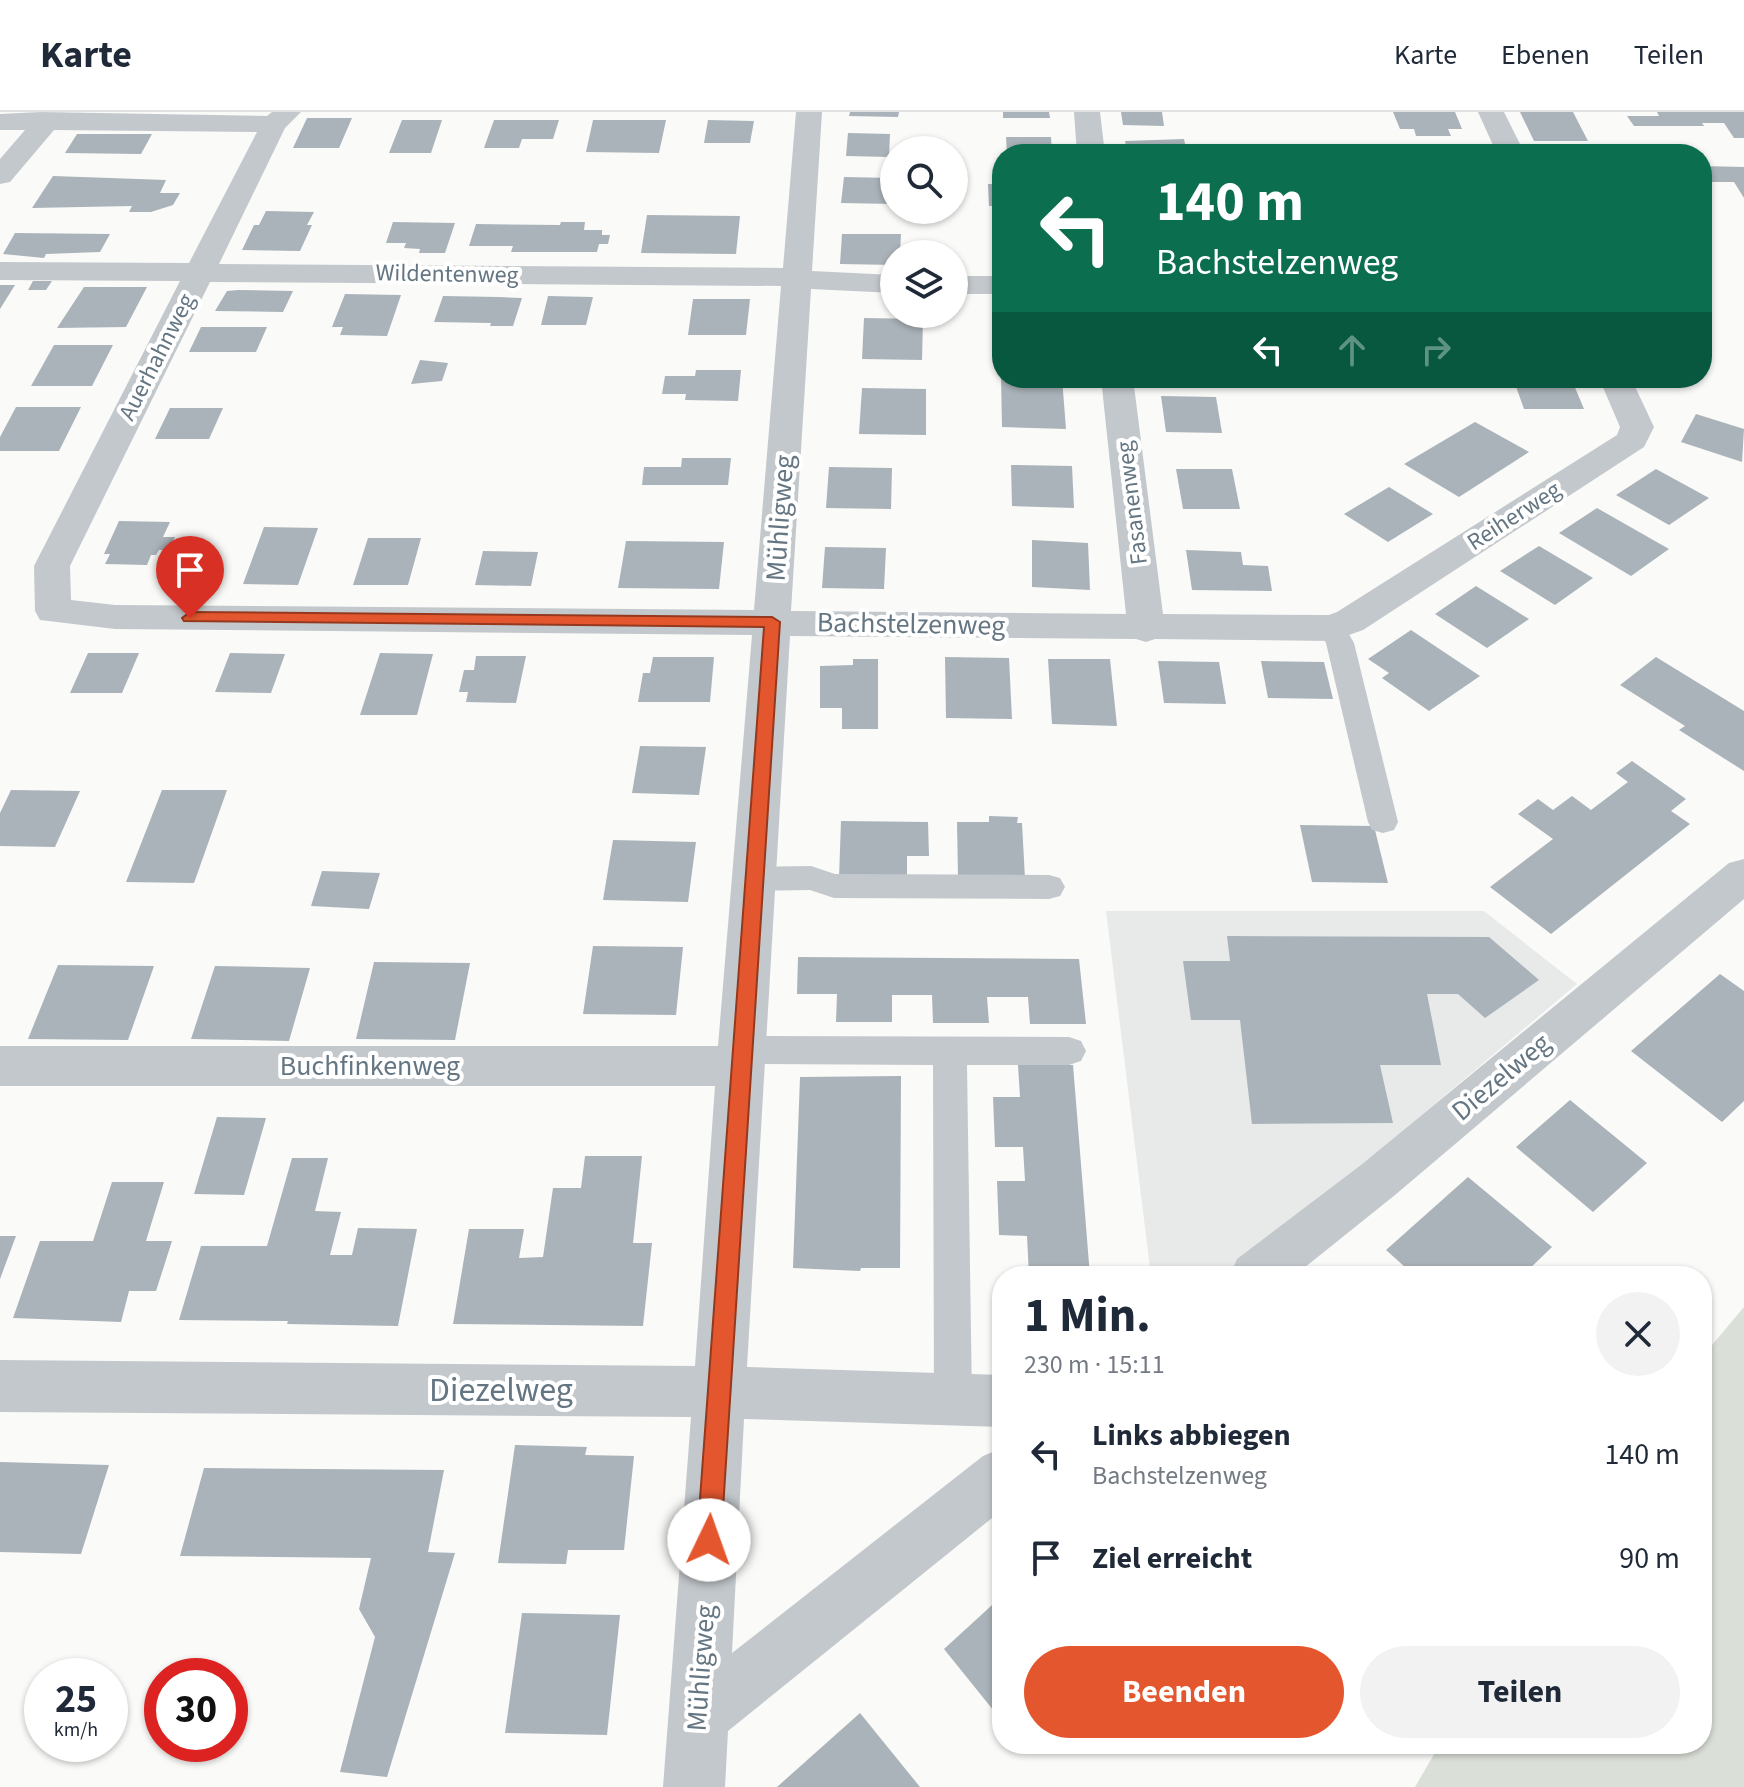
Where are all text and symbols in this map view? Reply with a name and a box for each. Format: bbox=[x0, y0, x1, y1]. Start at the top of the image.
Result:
text: Karte bbox=[40, 28, 132, 82]
text: Karte bbox=[1394, 35, 1457, 75]
text: Ebenen bbox=[1501, 35, 1590, 75]
text: Teilen bbox=[1634, 35, 1704, 75]
map controls bbox=[880, 136, 968, 328]
button: search bbox=[880, 136, 968, 224]
text: 140 m bbox=[1156, 163, 1304, 242]
icon: left bbox=[1024, 176, 1128, 280]
text: Bachstelzenweg bbox=[1156, 237, 1398, 288]
button: layers bbox=[880, 240, 968, 328]
street label: Wildentenweg bbox=[375, 255, 519, 293]
street label: Auerhahnweg bbox=[110, 287, 204, 427]
icon: left bbox=[1246, 328, 1290, 372]
icon: ahead bbox=[1330, 328, 1374, 372]
icon: right bbox=[1414, 328, 1458, 372]
street label: Fasanenweg bbox=[1107, 439, 1157, 567]
street label: Mühligweg bbox=[756, 453, 804, 583]
street label: Reiherweg bbox=[1460, 472, 1568, 560]
pin bbox=[156, 536, 224, 618]
icon: arrive bbox=[168, 548, 212, 592]
street label: Bachstelzenweg bbox=[816, 602, 1006, 646]
street label: Diezelweg bbox=[1443, 1024, 1559, 1130]
street label: Buchfinkenweg bbox=[280, 1046, 460, 1086]
text: 1 Min. bbox=[1024, 1282, 1151, 1350]
button: close bbox=[1596, 1292, 1680, 1376]
text: 230 m · 15:11 bbox=[1024, 1346, 1165, 1383]
street label: Diezelweg bbox=[429, 1366, 573, 1415]
text: Links abbiegen bbox=[1092, 1414, 1291, 1457]
icon: left bbox=[1024, 1432, 1068, 1476]
text: 140 m bbox=[1604, 1433, 1680, 1476]
text: Bachstelzenweg bbox=[1092, 1457, 1267, 1494]
position arrow bbox=[667, 1498, 751, 1582]
icon: arrive bbox=[1024, 1536, 1068, 1580]
text: Ziel erreicht bbox=[1092, 1537, 1252, 1580]
text: 90 m bbox=[1619, 1537, 1680, 1580]
street label: Mühligweg bbox=[677, 1603, 725, 1733]
button: Beenden bbox=[1024, 1646, 1344, 1738]
button: Teilen bbox=[1360, 1646, 1680, 1738]
speed limit sign: 30 bbox=[144, 1658, 248, 1762]
text: 25 bbox=[55, 1671, 97, 1728]
text: km/h bbox=[54, 1716, 98, 1744]

